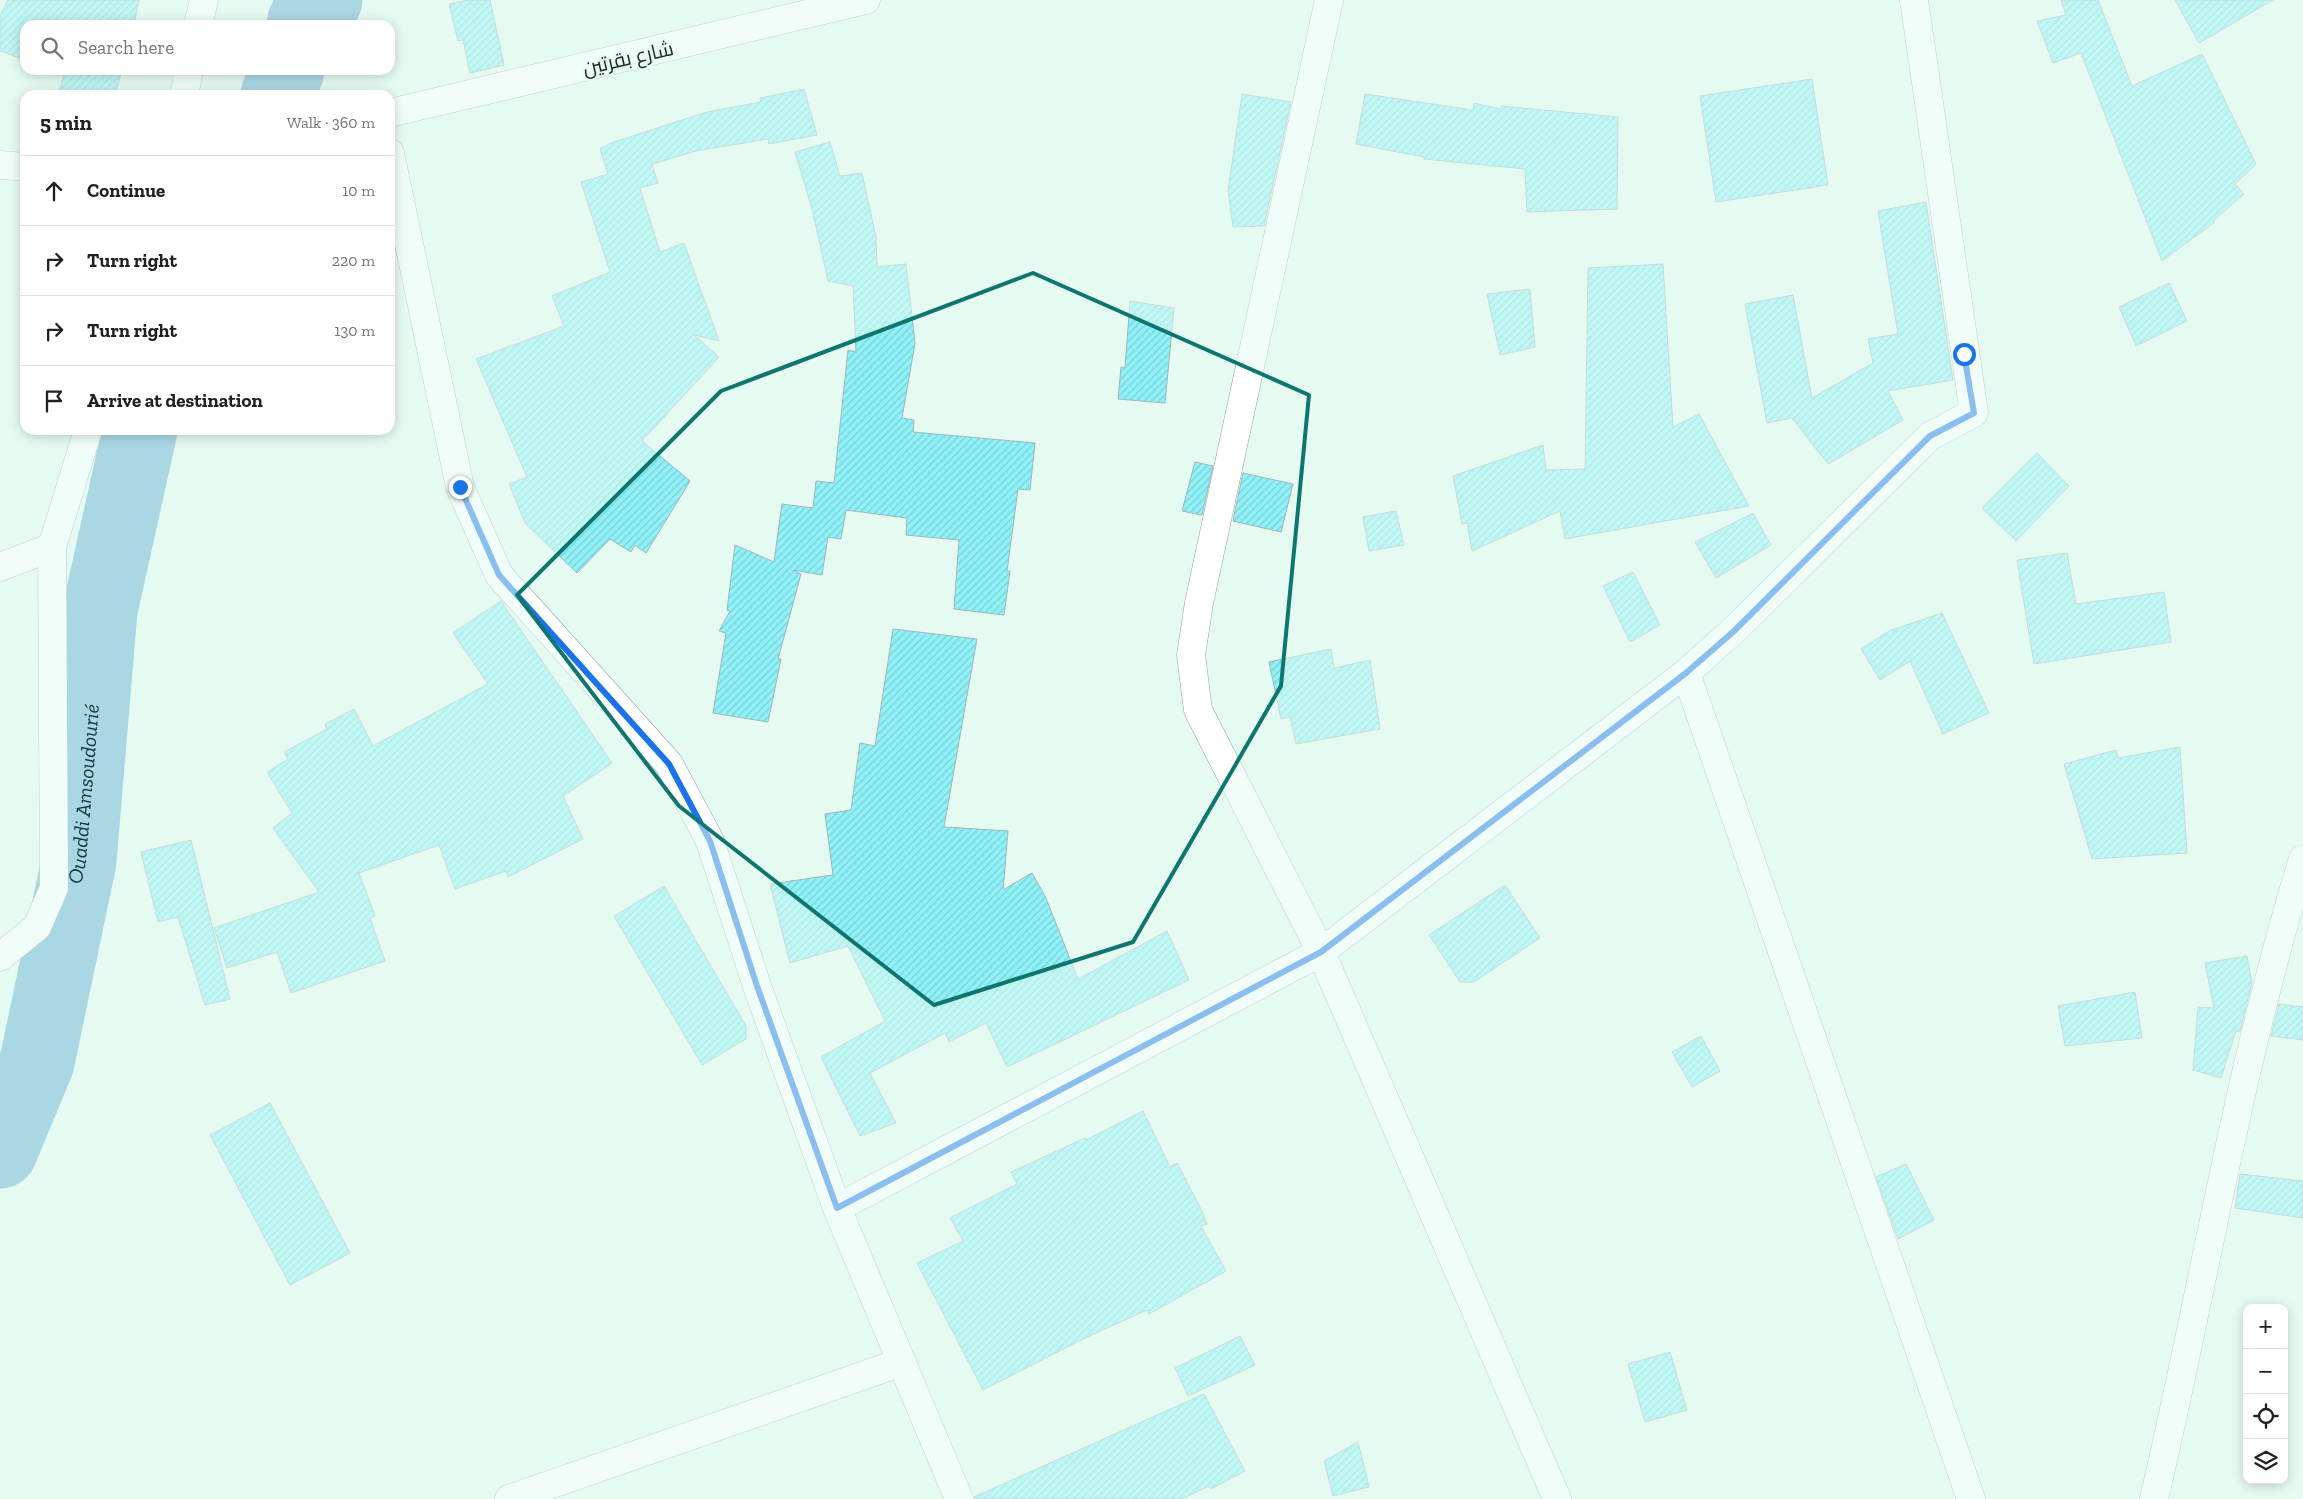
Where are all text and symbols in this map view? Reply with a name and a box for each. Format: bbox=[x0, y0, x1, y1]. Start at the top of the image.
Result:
search box bbox=[20, 20, 395, 75]
icon: search bbox=[38, 34, 66, 62]
text: Search here bbox=[78, 36, 174, 59]
street label: شارع بقرتين bbox=[580, 36, 676, 82]
text: 5 min bbox=[40, 110, 92, 135]
text: Walk · 360 m bbox=[287, 113, 375, 132]
icon: ahead bbox=[40, 177, 68, 205]
text: Continue bbox=[87, 179, 165, 202]
text: 10 m bbox=[342, 181, 375, 200]
icon: right bbox=[40, 247, 68, 275]
text: Turn right bbox=[87, 249, 177, 272]
text: 220 m bbox=[332, 251, 375, 270]
icon: right bbox=[40, 317, 68, 345]
text: Turn right bbox=[87, 319, 177, 342]
text: 130 m bbox=[334, 321, 375, 340]
route start bbox=[1953, 343, 1976, 366]
icon: arrive bbox=[40, 387, 68, 415]
text: Arrive at destination bbox=[87, 389, 263, 412]
route end bbox=[449, 476, 472, 499]
water label: Ouaddi Amsoudourié bbox=[62, 703, 104, 886]
map controls bbox=[2243, 1304, 2288, 1484]
button: + bbox=[2243, 1304, 2288, 1349]
button: − bbox=[2243, 1349, 2288, 1394]
button: locate bbox=[2243, 1394, 2288, 1439]
button: layers bbox=[2243, 1439, 2288, 1484]

